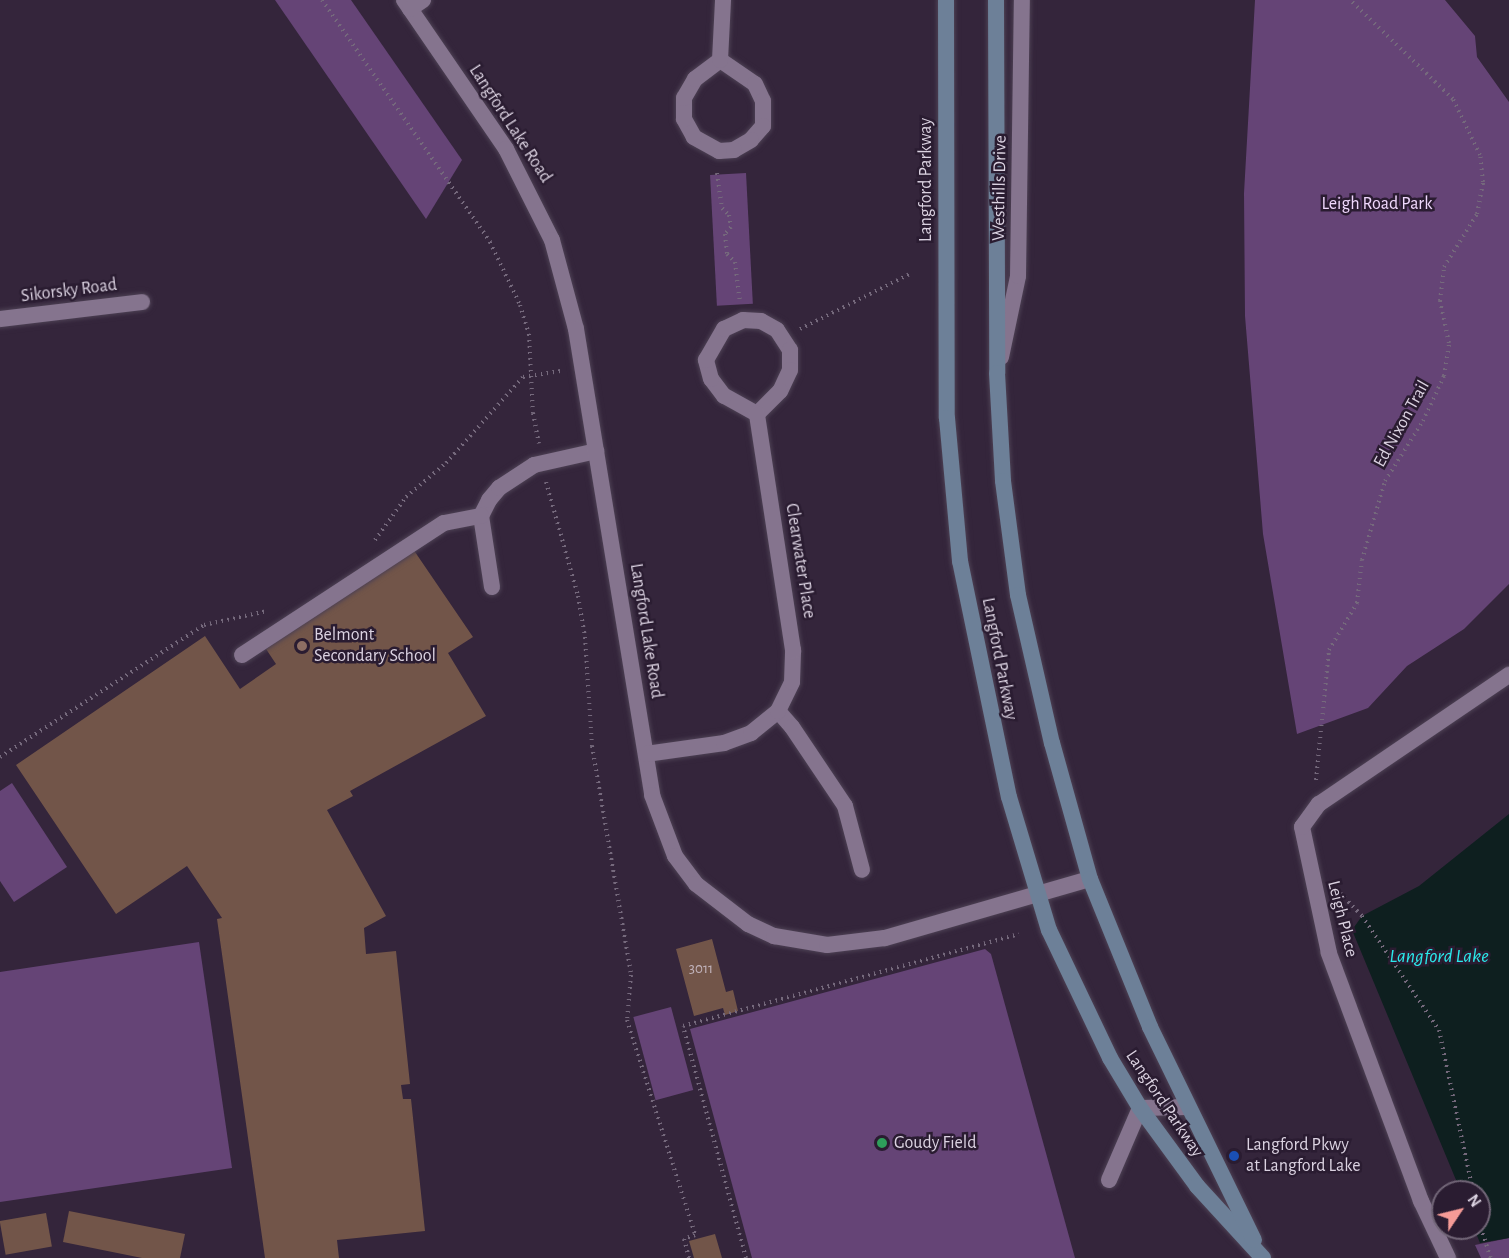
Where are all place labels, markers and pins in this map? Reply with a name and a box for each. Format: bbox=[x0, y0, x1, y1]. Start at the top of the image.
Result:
place label: Belmont Secondary School bbox=[314, 625, 436, 668]
marker: Belmont Secondary School bbox=[295, 639, 309, 653]
place label: Goudy Field bbox=[894, 1132, 977, 1154]
place label: Langford Pkwy at Langford Lake bbox=[1246, 1135, 1361, 1178]
marker: Goudy Field bbox=[875, 1136, 889, 1150]
marker: Langford Pkwy at Langford Lake bbox=[1227, 1149, 1241, 1163]

